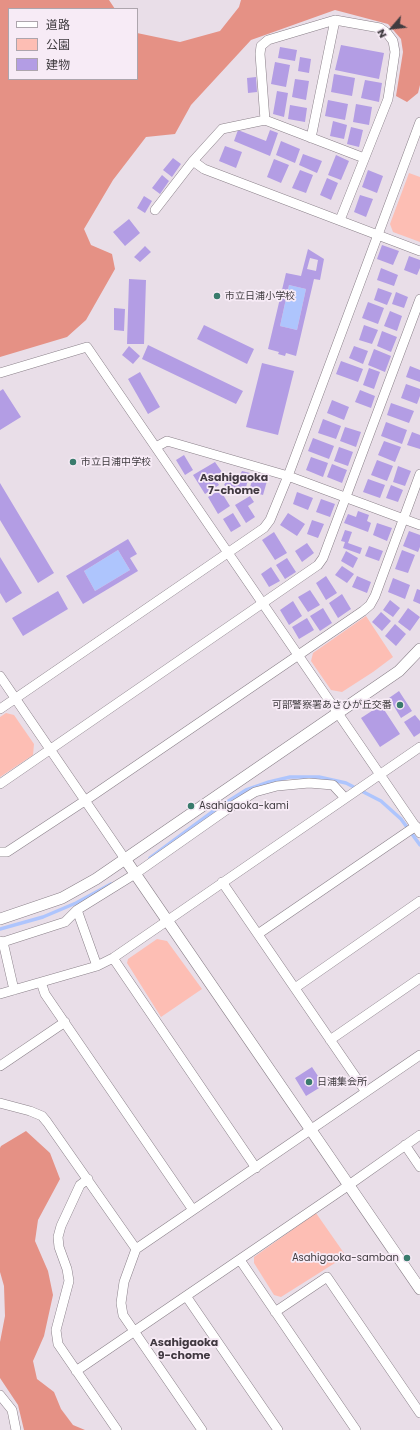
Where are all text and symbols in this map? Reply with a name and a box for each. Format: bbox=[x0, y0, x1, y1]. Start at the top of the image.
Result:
legend bbox=[8, 8, 138, 80]
north arrow bbox=[372, 8, 412, 48]
text: 道路 bbox=[46, 16, 70, 33]
text: N bbox=[372, 26, 390, 41]
text: 公園 bbox=[46, 36, 70, 53]
text: 建物 bbox=[46, 56, 70, 73]
place label: 市立日浦小学校 bbox=[225, 290, 295, 302]
marker: 市立日浦小学校 bbox=[212, 291, 222, 301]
place label: 市立日浦中学校 bbox=[81, 456, 151, 468]
marker: 市立日浦中学校 bbox=[68, 457, 78, 467]
district label: Asahigaoka 7-chome bbox=[200, 471, 268, 497]
place label: 可部警察署あさひが丘交番 bbox=[272, 699, 392, 711]
marker: 可部警察署あさひが丘交番 bbox=[395, 700, 405, 710]
place label: Asahigaoka-kami bbox=[199, 800, 289, 812]
marker: Asahigaoka-kami bbox=[186, 801, 196, 811]
place label: 日浦集会所 bbox=[317, 1076, 367, 1088]
marker: 日浦集会所 bbox=[304, 1077, 314, 1087]
place label: Asahigaoka-samban bbox=[292, 1252, 399, 1264]
marker: Asahigaoka-samban bbox=[402, 1253, 412, 1263]
district label: Asahigaoka 9-chome bbox=[150, 1336, 218, 1362]

